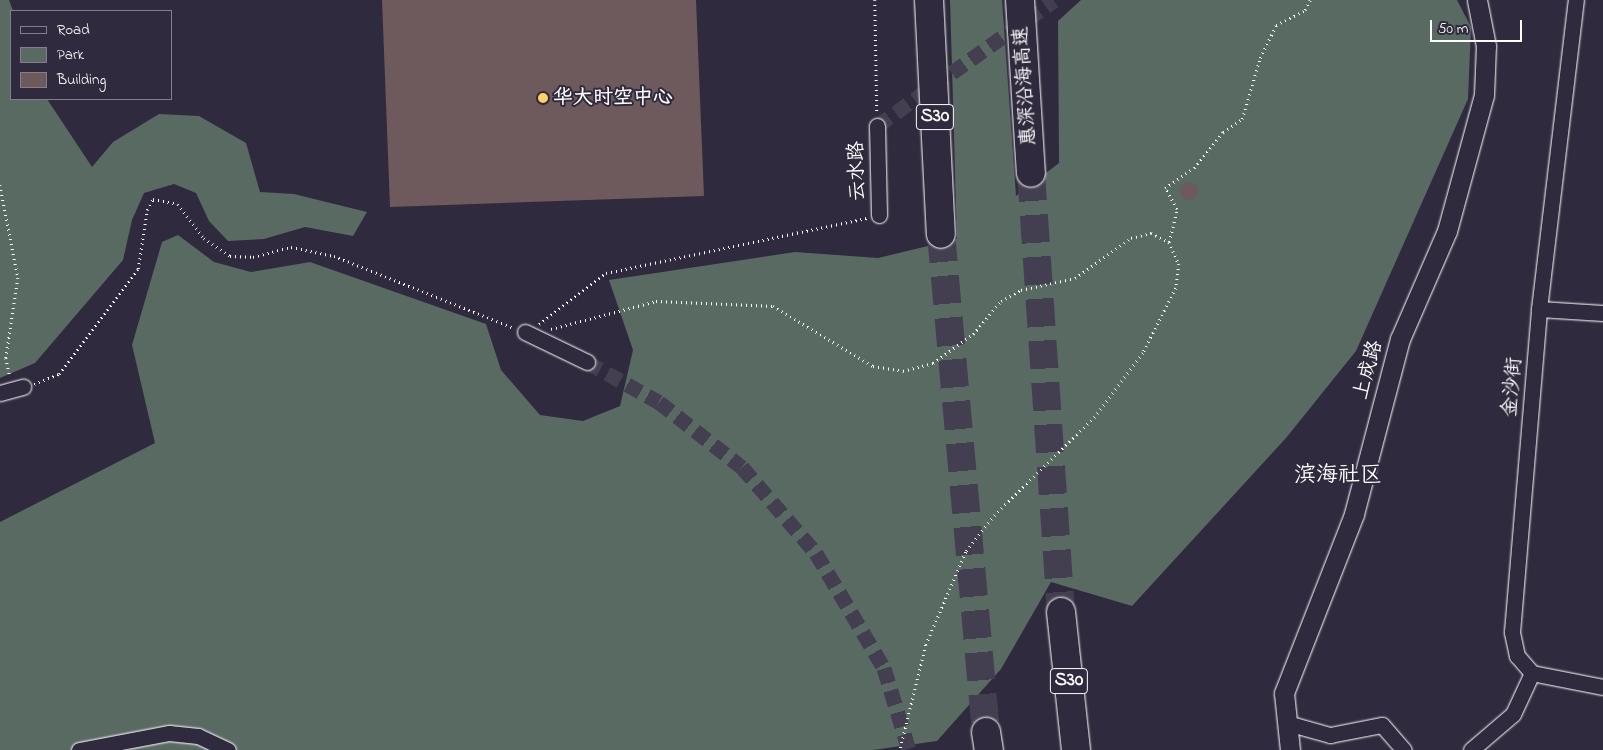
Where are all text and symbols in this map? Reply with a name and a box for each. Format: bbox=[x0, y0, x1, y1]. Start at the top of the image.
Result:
legend bbox=[10, 10, 172, 100]
scale bar bbox=[1433, 10, 1526, 42]
text: 50 m bbox=[1438, 18, 1468, 40]
text: Road bbox=[57, 19, 90, 41]
street label: 惠深沿海高速 bbox=[1010, 25, 1042, 147]
text: Park bbox=[57, 44, 84, 66]
text: Building bbox=[57, 69, 106, 91]
place label: 华大时空中心 bbox=[553, 86, 673, 110]
marker: 华大时空中心 bbox=[537, 92, 549, 104]
road number: S30 bbox=[915, 100, 955, 134]
street label: 云水路 bbox=[845, 141, 871, 201]
street label: 上成路 bbox=[1350, 338, 1388, 402]
street label: 金沙街 bbox=[1498, 356, 1528, 418]
district label: 滨海社区 bbox=[1294, 464, 1382, 490]
road number: S30 bbox=[1049, 664, 1089, 698]

